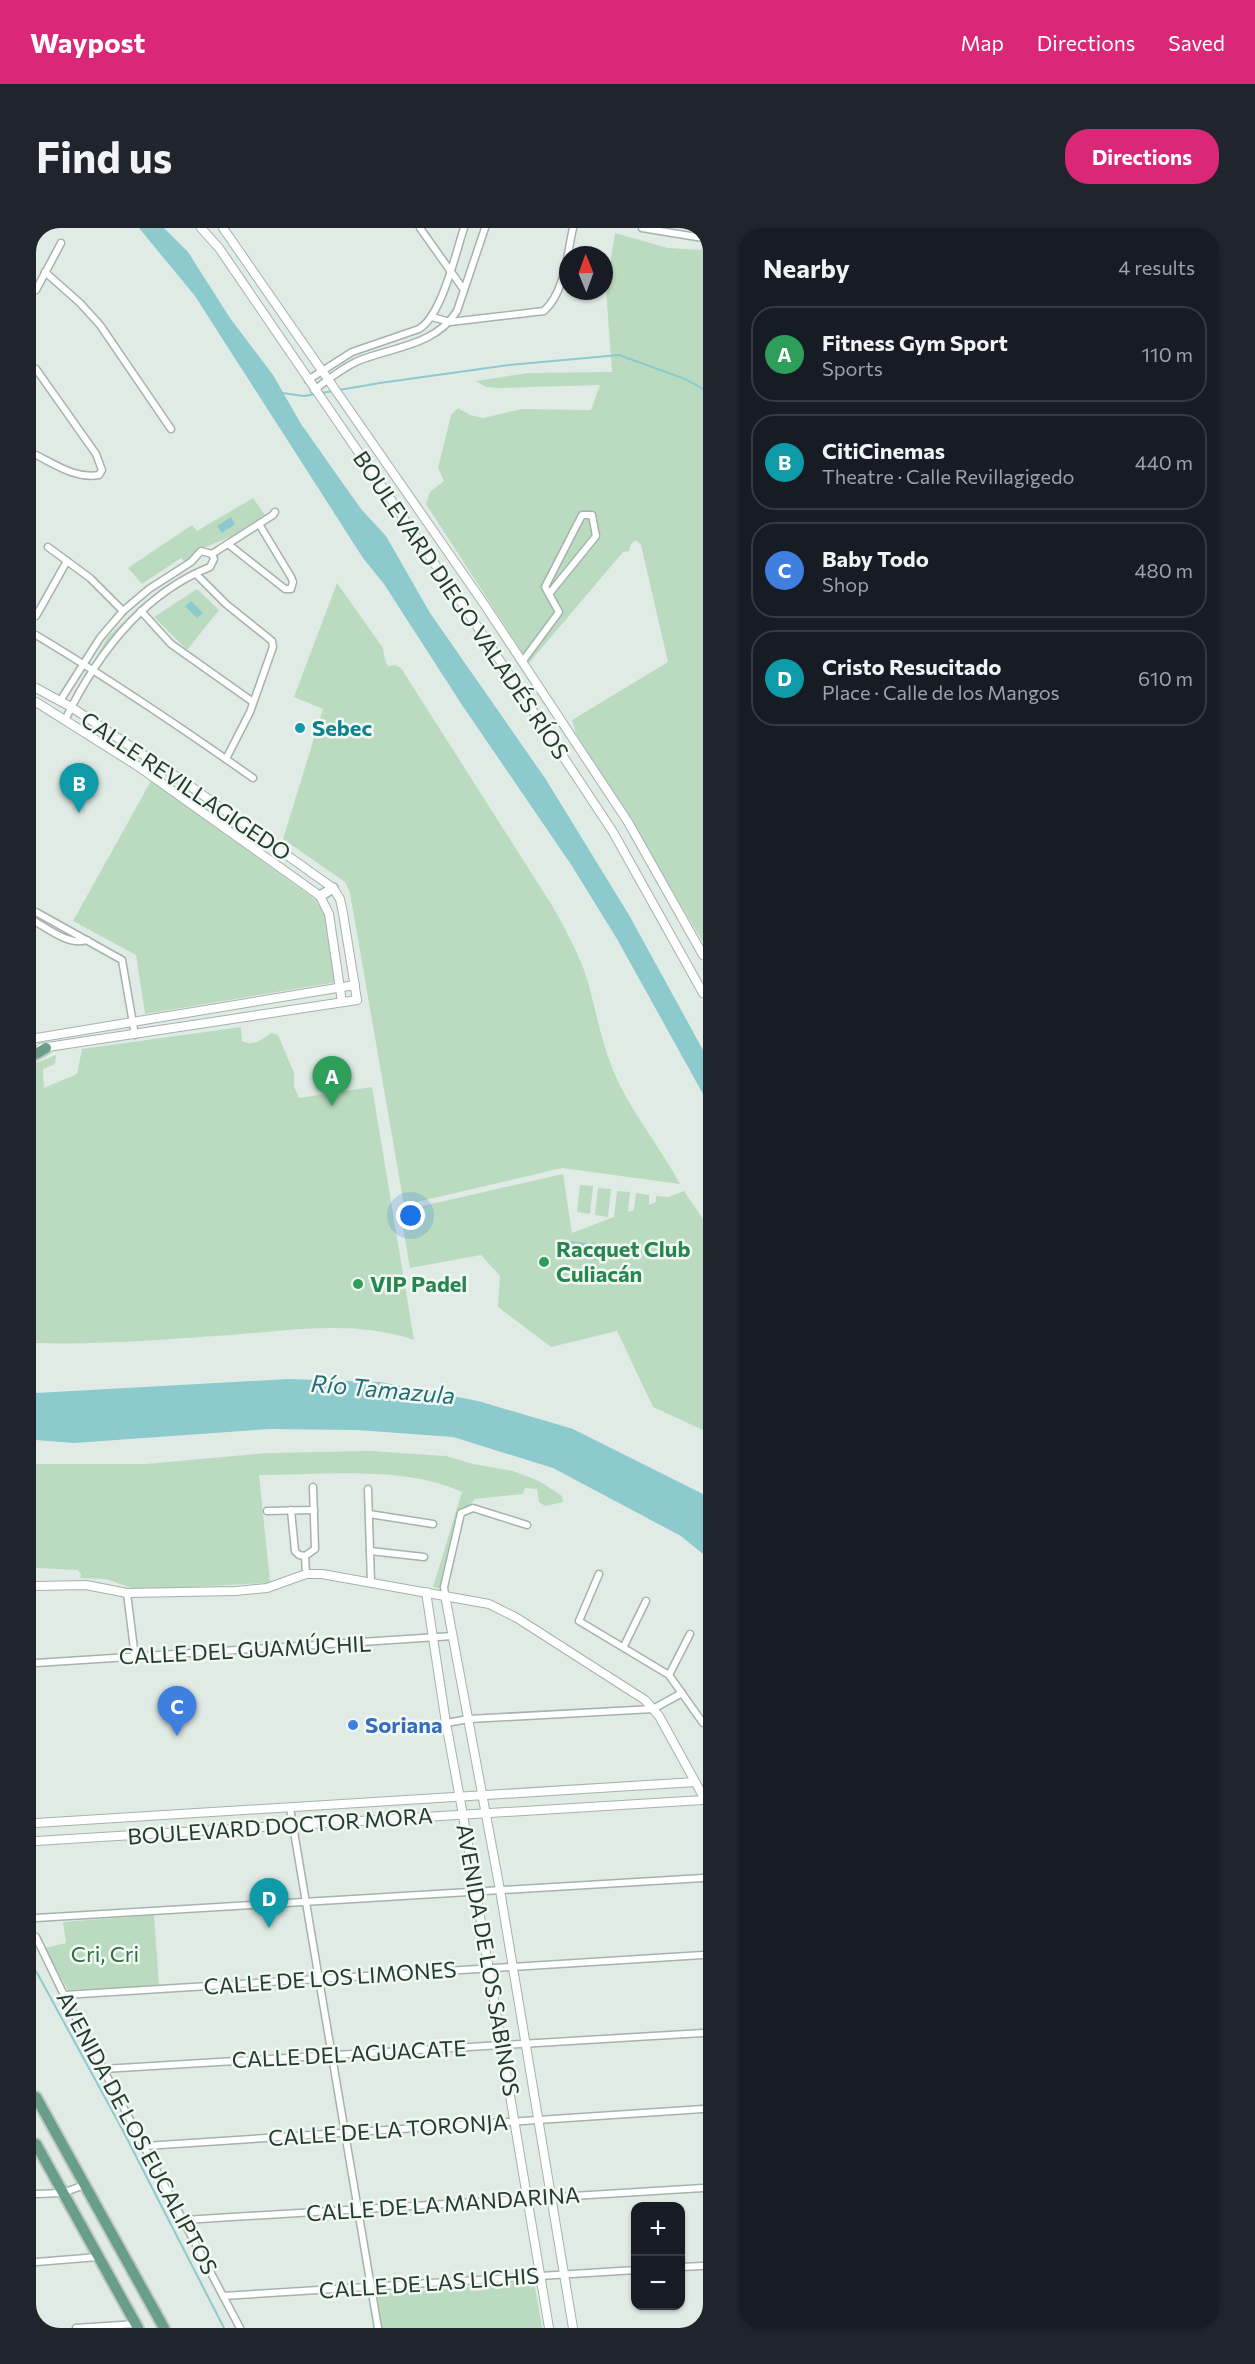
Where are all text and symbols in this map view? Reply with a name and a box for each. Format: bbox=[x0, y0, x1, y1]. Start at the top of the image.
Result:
text: Waypost bbox=[30, 25, 145, 59]
text: Map bbox=[961, 30, 1004, 55]
text: Directions bbox=[1037, 30, 1135, 55]
text: Saved bbox=[1168, 30, 1225, 55]
button: Directions bbox=[1065, 129, 1219, 184]
text: Find us bbox=[36, 130, 172, 182]
north arrow bbox=[559, 246, 613, 300]
text: Nearby bbox=[763, 252, 850, 283]
text: 4 results bbox=[1118, 255, 1195, 279]
text: Fitness Gym Sport bbox=[822, 329, 1008, 356]
text: A bbox=[777, 342, 792, 366]
text: 110 m bbox=[1142, 342, 1193, 366]
text: Sports bbox=[822, 356, 883, 380]
text: CitiCinemas bbox=[822, 437, 945, 464]
street label: BOULEVARD DIEGO VALADÉS RÍOS bbox=[348, 445, 575, 764]
text: B bbox=[778, 450, 791, 474]
text: 440 m bbox=[1135, 450, 1193, 474]
text: Theatre · Calle Revillagigedo bbox=[822, 464, 1075, 488]
text: Baby Todo bbox=[822, 545, 929, 572]
text: C bbox=[778, 558, 791, 582]
text: 480 m bbox=[1135, 558, 1193, 582]
text: Shop bbox=[822, 572, 869, 596]
text: Cristo Resucitado bbox=[822, 653, 1001, 680]
text: D bbox=[777, 666, 792, 690]
text: 610 m bbox=[1138, 666, 1193, 690]
text: Place · Calle de los Mangos bbox=[822, 680, 1060, 704]
street label: CALLE REVILLAGIGEDO bbox=[76, 705, 296, 866]
place label: Sebec bbox=[312, 714, 372, 741]
marker: Sebec bbox=[293, 721, 307, 735]
pin: B bbox=[60, 764, 99, 813]
pin: A bbox=[312, 1056, 352, 1106]
your location bbox=[396, 1201, 425, 1230]
place label: Racquet Club Culiacán bbox=[556, 1235, 690, 1287]
marker: Racquet Club Culiacán bbox=[537, 1255, 551, 1269]
place label: VIP Padel bbox=[370, 1270, 467, 1297]
marker: VIP Padel bbox=[351, 1277, 365, 1291]
water label: Río Tamazula bbox=[310, 1368, 456, 1409]
street label: CALLE DEL GUAMÚCHIL bbox=[118, 1629, 372, 1670]
pin: C bbox=[158, 1686, 196, 1736]
place label: Soriana bbox=[365, 1711, 442, 1738]
marker: Soriana bbox=[346, 1718, 360, 1732]
street label: BOULEVARD DOCTOR MORA bbox=[126, 1801, 433, 1850]
street label: AVENIDA DE LOS SABINOS bbox=[451, 1822, 526, 2098]
pin: D bbox=[250, 1878, 288, 1928]
park label: Cri, Cri bbox=[71, 1940, 139, 1967]
street label: CALLE DE LOS LIMONES bbox=[203, 1955, 457, 2000]
street label: AVENIDA DE LOS EUCALIPTOS bbox=[51, 1987, 224, 2279]
street label: CALLE DEL AGUACATE bbox=[231, 2034, 467, 2073]
street label: CALLE DE LA TORONJA bbox=[267, 2108, 509, 2151]
street label: CALLE DE LA MANDARINA bbox=[305, 2180, 581, 2227]
map controls bbox=[631, 2202, 685, 2310]
button: + bbox=[631, 2202, 685, 2256]
button: − bbox=[631, 2256, 685, 2310]
street label: CALLE DE LAS LICHIS bbox=[318, 2261, 540, 2304]

